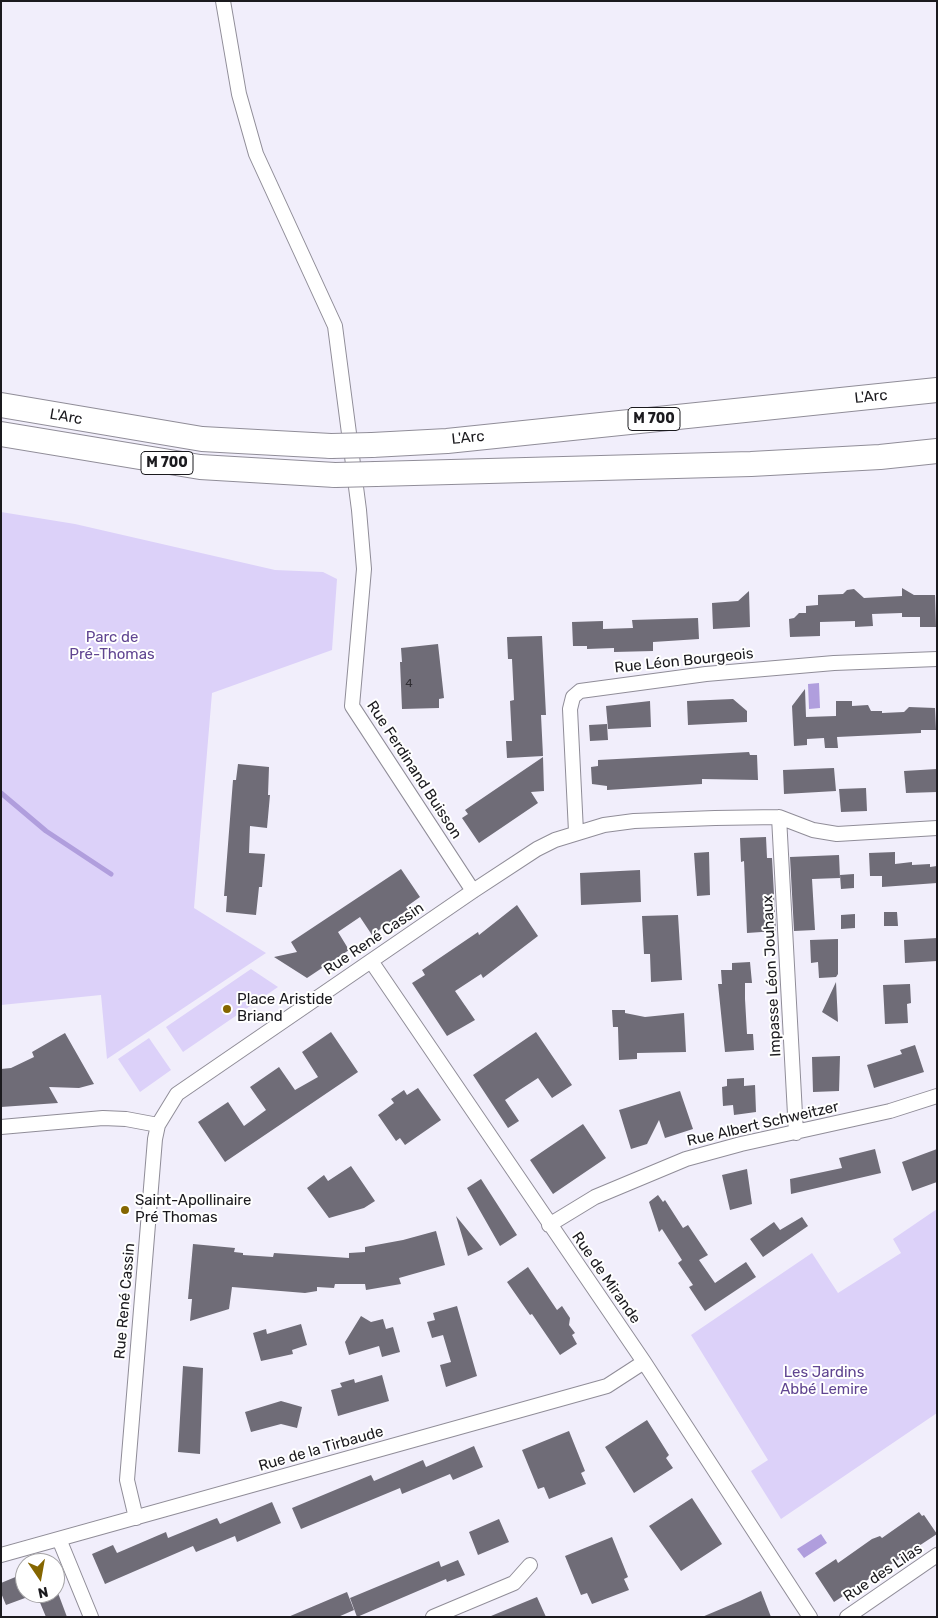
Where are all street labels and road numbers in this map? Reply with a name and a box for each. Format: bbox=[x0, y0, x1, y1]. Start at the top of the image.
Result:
street label: L'Arc bbox=[854, 386, 888, 408]
street label: L'Arc bbox=[48, 405, 84, 429]
road number: M 700 bbox=[628, 408, 680, 430]
street label: L'Arc bbox=[451, 427, 485, 449]
road number: M 700 bbox=[141, 452, 193, 474]
street label: Rue Léon Bourgeois bbox=[614, 645, 754, 677]
street label: Rue Ferdinand Buisson bbox=[363, 698, 465, 842]
street label: Impasse Léon Jouhaux bbox=[759, 895, 785, 1057]
street label: Rue René Cassin bbox=[321, 899, 427, 979]
street label: Rue Albert Schweitzer bbox=[685, 1098, 841, 1150]
street label: Rue de Mirande bbox=[568, 1229, 644, 1327]
street label: Rue René Cassin bbox=[111, 1242, 139, 1360]
street label: Rue de la Tirbaude bbox=[256, 1423, 386, 1475]
street label: Rue des Lilas bbox=[840, 1540, 926, 1606]

